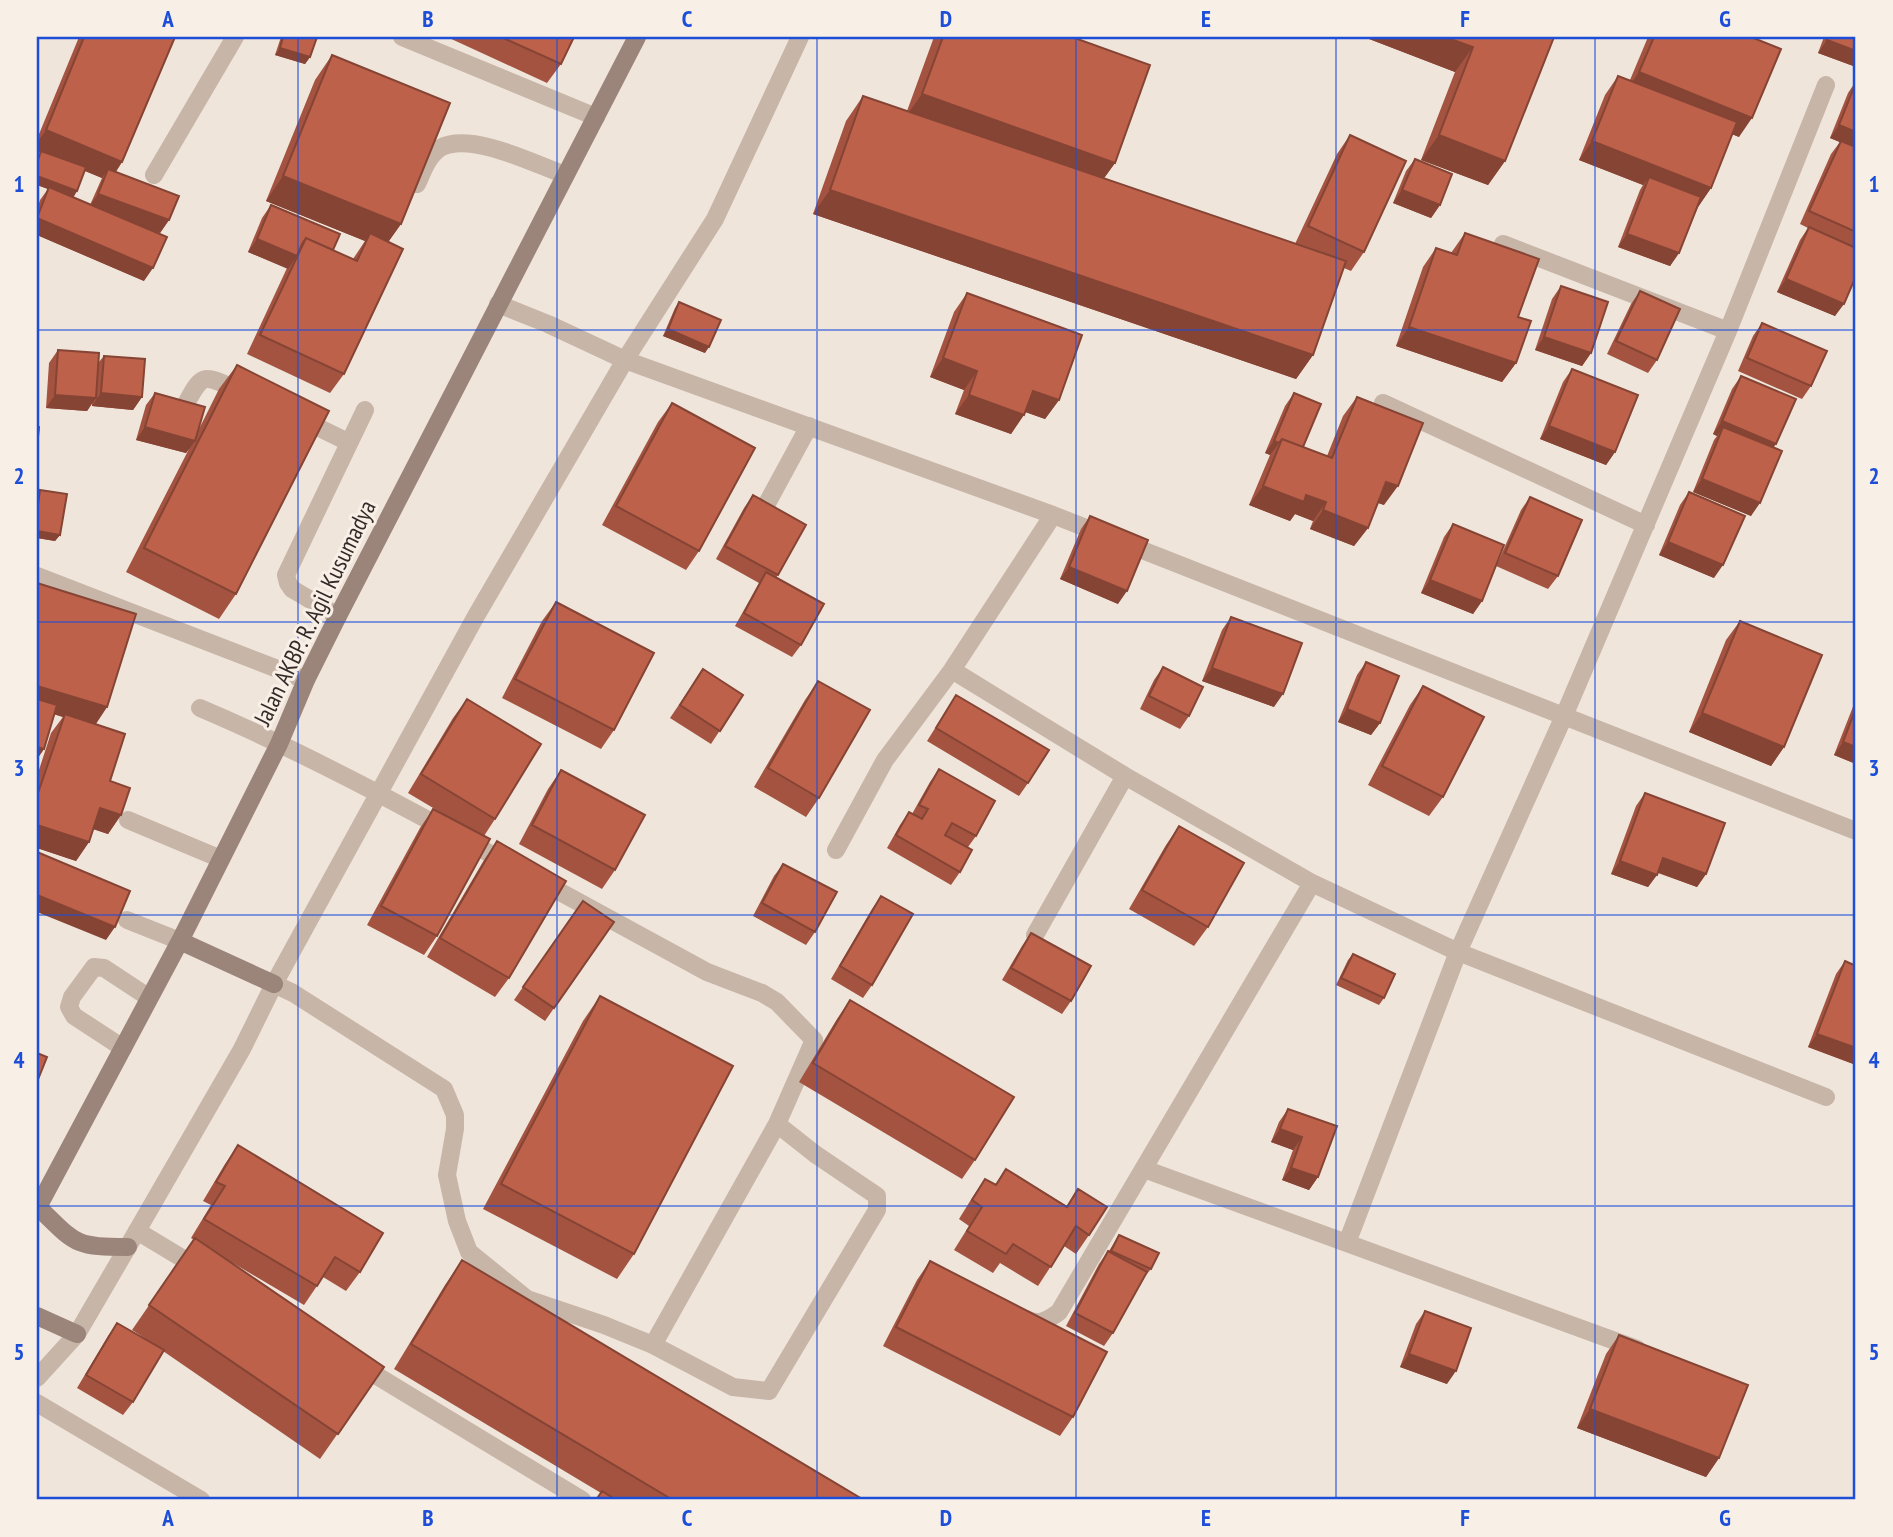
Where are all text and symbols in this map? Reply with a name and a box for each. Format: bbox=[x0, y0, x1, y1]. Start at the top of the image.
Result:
text: A bbox=[161, 4, 174, 33]
text: B bbox=[422, 4, 434, 33]
text: C bbox=[682, 4, 693, 33]
text: D bbox=[940, 4, 952, 33]
text: E bbox=[1201, 4, 1211, 33]
text: F bbox=[1460, 4, 1470, 33]
text: G bbox=[1719, 4, 1731, 33]
text: 1 bbox=[14, 169, 25, 198]
text: 1 bbox=[1869, 169, 1880, 198]
text: 2 bbox=[14, 461, 25, 490]
text: 2 bbox=[1869, 461, 1880, 490]
street label: Jalan AKBP. R. Agil Kusumadya bbox=[246, 495, 383, 731]
text: 3 bbox=[14, 753, 25, 782]
text: 3 bbox=[1869, 753, 1880, 782]
text: 4 bbox=[14, 1045, 25, 1074]
text: 4 bbox=[1869, 1045, 1880, 1074]
text: 5 bbox=[14, 1337, 25, 1366]
text: 5 bbox=[1869, 1337, 1880, 1366]
text: A bbox=[161, 1503, 174, 1532]
text: B bbox=[422, 1503, 434, 1532]
text: C bbox=[682, 1503, 693, 1532]
text: D bbox=[940, 1503, 952, 1532]
text: E bbox=[1201, 1503, 1211, 1532]
text: F bbox=[1460, 1503, 1470, 1532]
text: G bbox=[1719, 1503, 1731, 1532]

